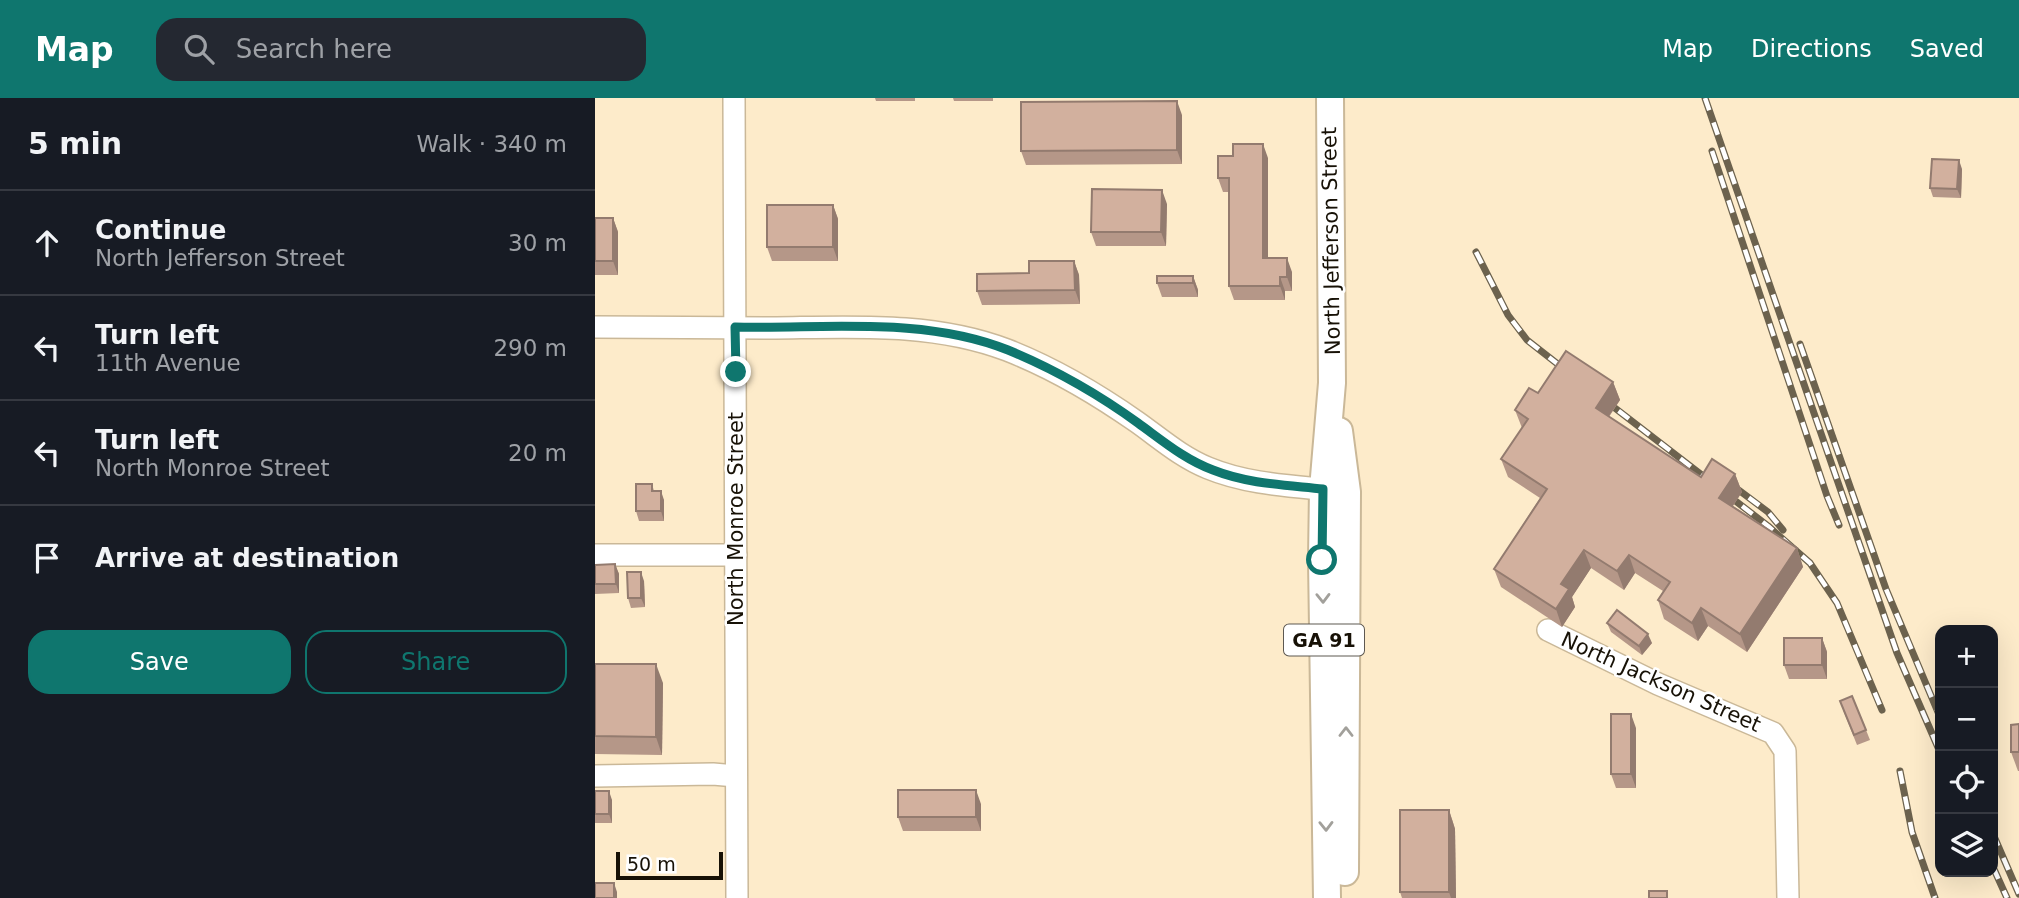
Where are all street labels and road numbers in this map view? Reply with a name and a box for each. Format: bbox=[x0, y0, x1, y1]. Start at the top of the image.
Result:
street label: North Jefferson Street bbox=[1317, 127, 1345, 355]
street label: North Monroe Street bbox=[724, 412, 748, 626]
road number: GA 91 bbox=[1284, 624, 1364, 656]
street label: North Jackson Street bbox=[1558, 627, 1764, 737]

